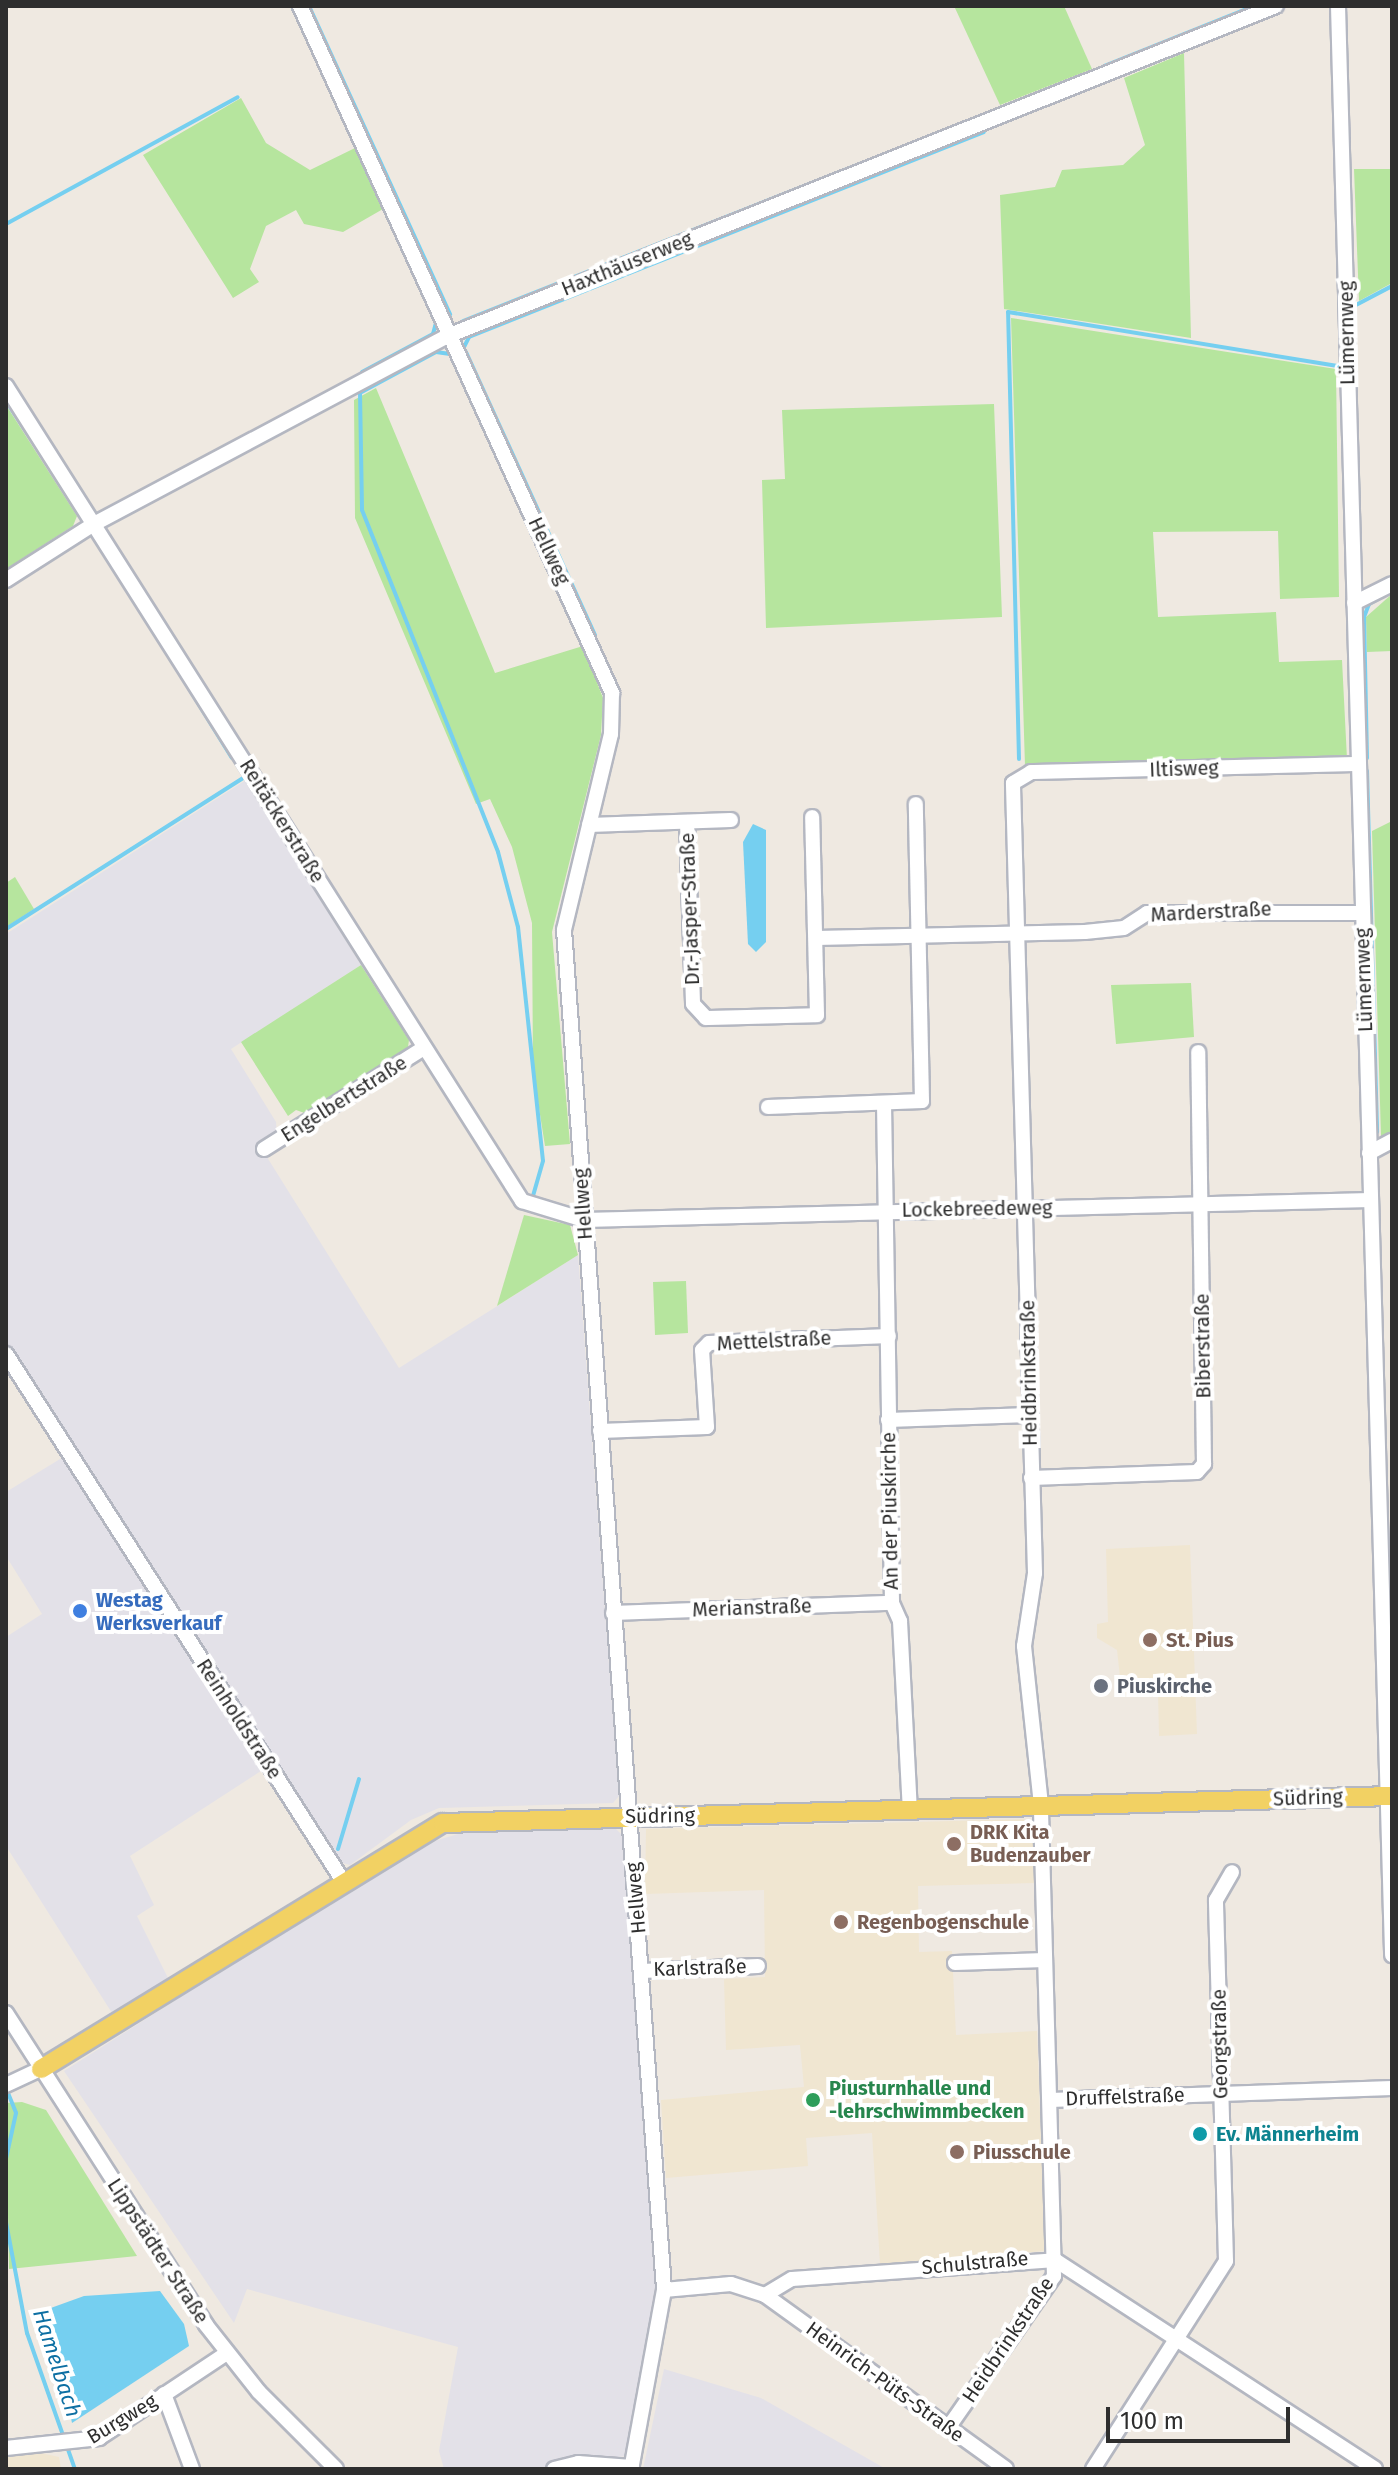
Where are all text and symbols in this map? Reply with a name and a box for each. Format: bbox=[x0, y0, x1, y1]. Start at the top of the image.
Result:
street label: Haxthäuserweg bbox=[558, 227, 696, 301]
street label: Lümernweg bbox=[1334, 281, 1360, 385]
street label: Hellweg bbox=[523, 513, 575, 589]
street label: Reitäckerstraße bbox=[234, 755, 330, 887]
street label: Iltisweg bbox=[1149, 756, 1219, 782]
street label: Dr.-Jasper-Straße bbox=[675, 832, 705, 986]
street label: Marderstraße bbox=[1150, 897, 1272, 927]
street label: Lümernweg bbox=[1350, 927, 1378, 1033]
street label: Engelbertstraße bbox=[277, 1051, 411, 1147]
street label: Hellweg bbox=[569, 1167, 597, 1241]
street label: Lockebreedeweg bbox=[901, 1196, 1053, 1222]
street label: Biberstraße bbox=[1190, 1293, 1216, 1399]
street label: Heidbrinkstraße bbox=[1016, 1300, 1042, 1446]
street label: Mettelstraße bbox=[716, 1326, 832, 1356]
street label: An der Piuskirche bbox=[877, 1432, 903, 1590]
place label: Westag Werksverkauf bbox=[96, 1588, 221, 1635]
street label: Merianstraße bbox=[692, 1594, 812, 1622]
marker: Westag Werksverkauf bbox=[71, 1602, 89, 1620]
place label: St. Pius bbox=[1166, 1628, 1234, 1652]
marker: St. Pius bbox=[1141, 1631, 1159, 1649]
street label: Reinholdstraße bbox=[191, 1654, 287, 1784]
place label: Piuskirche bbox=[1117, 1674, 1212, 1698]
marker: Piuskirche bbox=[1092, 1677, 1110, 1695]
street label: Südring bbox=[1273, 1785, 1343, 1811]
street label: Südring bbox=[625, 1803, 695, 1829]
place label: DRK Kita Budenzauber bbox=[970, 1820, 1091, 1867]
marker: DRK Kita Budenzauber bbox=[945, 1835, 963, 1853]
street label: Hellweg bbox=[621, 1861, 651, 1935]
place label: Regenbogenschule bbox=[857, 1910, 1029, 1934]
marker: Regenbogenschule bbox=[832, 1913, 850, 1931]
street label: Karlstraße bbox=[653, 1954, 747, 1982]
street label: Georgstraße bbox=[1207, 1989, 1233, 2099]
place label: Piusturnhalle und -lehrschwimmbecken bbox=[829, 2076, 1024, 2123]
street label: Druffelstraße bbox=[1065, 2083, 1185, 2111]
marker: Piusturnhalle und -lehrschwimmbecken bbox=[804, 2091, 822, 2109]
place label: Ev. Männerheim bbox=[1216, 2122, 1359, 2146]
marker: Ev. Männerheim bbox=[1191, 2125, 1209, 2143]
place label: Piusschule bbox=[973, 2140, 1071, 2164]
marker: Piusschule bbox=[948, 2143, 966, 2161]
street label: Lippstädter Straße bbox=[102, 2174, 214, 2328]
street label: Schulstraße bbox=[921, 2246, 1029, 2280]
street label: Heidbrinkstraße bbox=[957, 2273, 1059, 2407]
water label: Hamelbach bbox=[27, 2306, 87, 2420]
street label: Heinrich-Püts-Straße bbox=[801, 2317, 969, 2447]
street label: Burgweg bbox=[83, 2389, 161, 2449]
scale bar bbox=[1110, 2391, 1294, 2441]
text: 100 m bbox=[1120, 2407, 1184, 2435]

